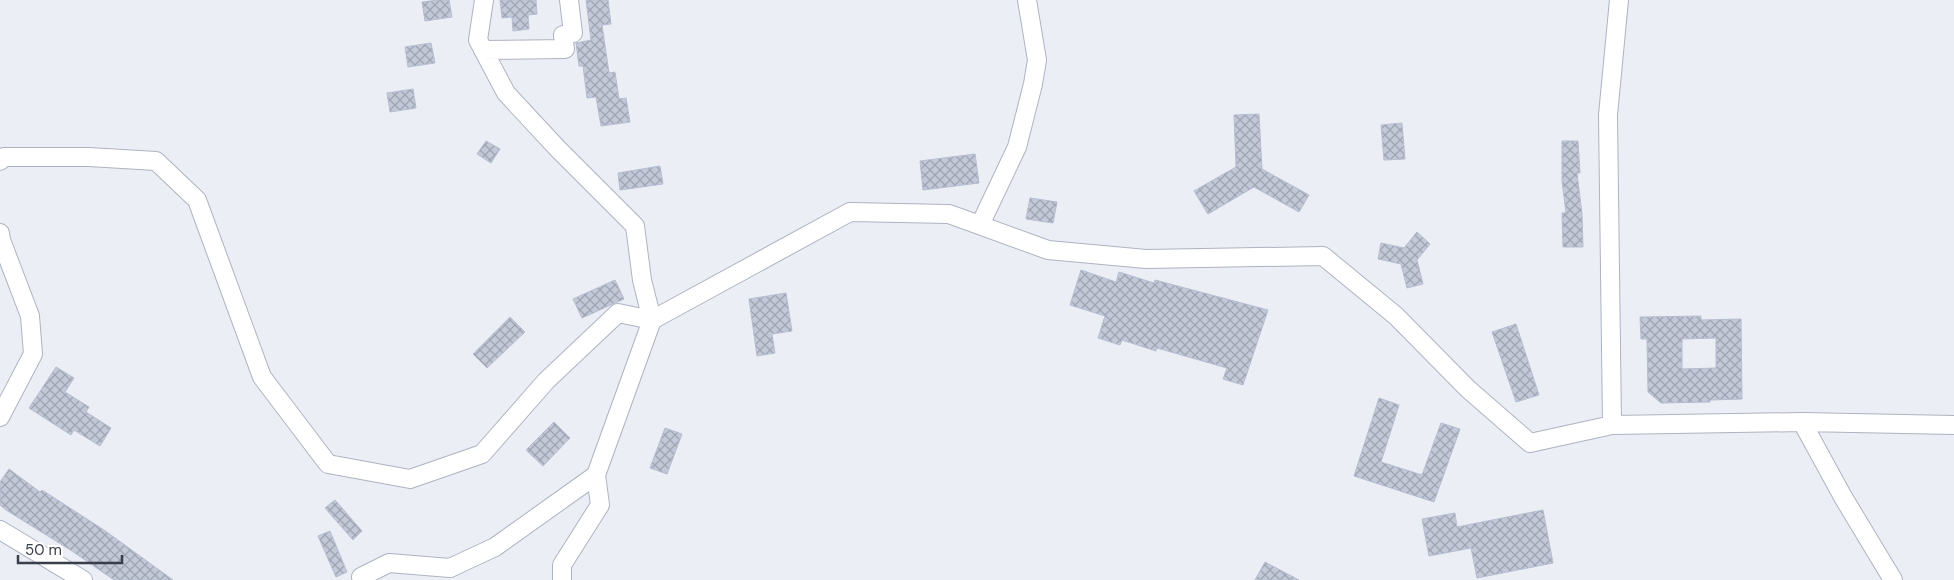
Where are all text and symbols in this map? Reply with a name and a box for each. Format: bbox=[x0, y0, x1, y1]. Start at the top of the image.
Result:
scale bar bbox=[18, 532, 121, 564]
text: 50 m bbox=[25, 540, 62, 560]

